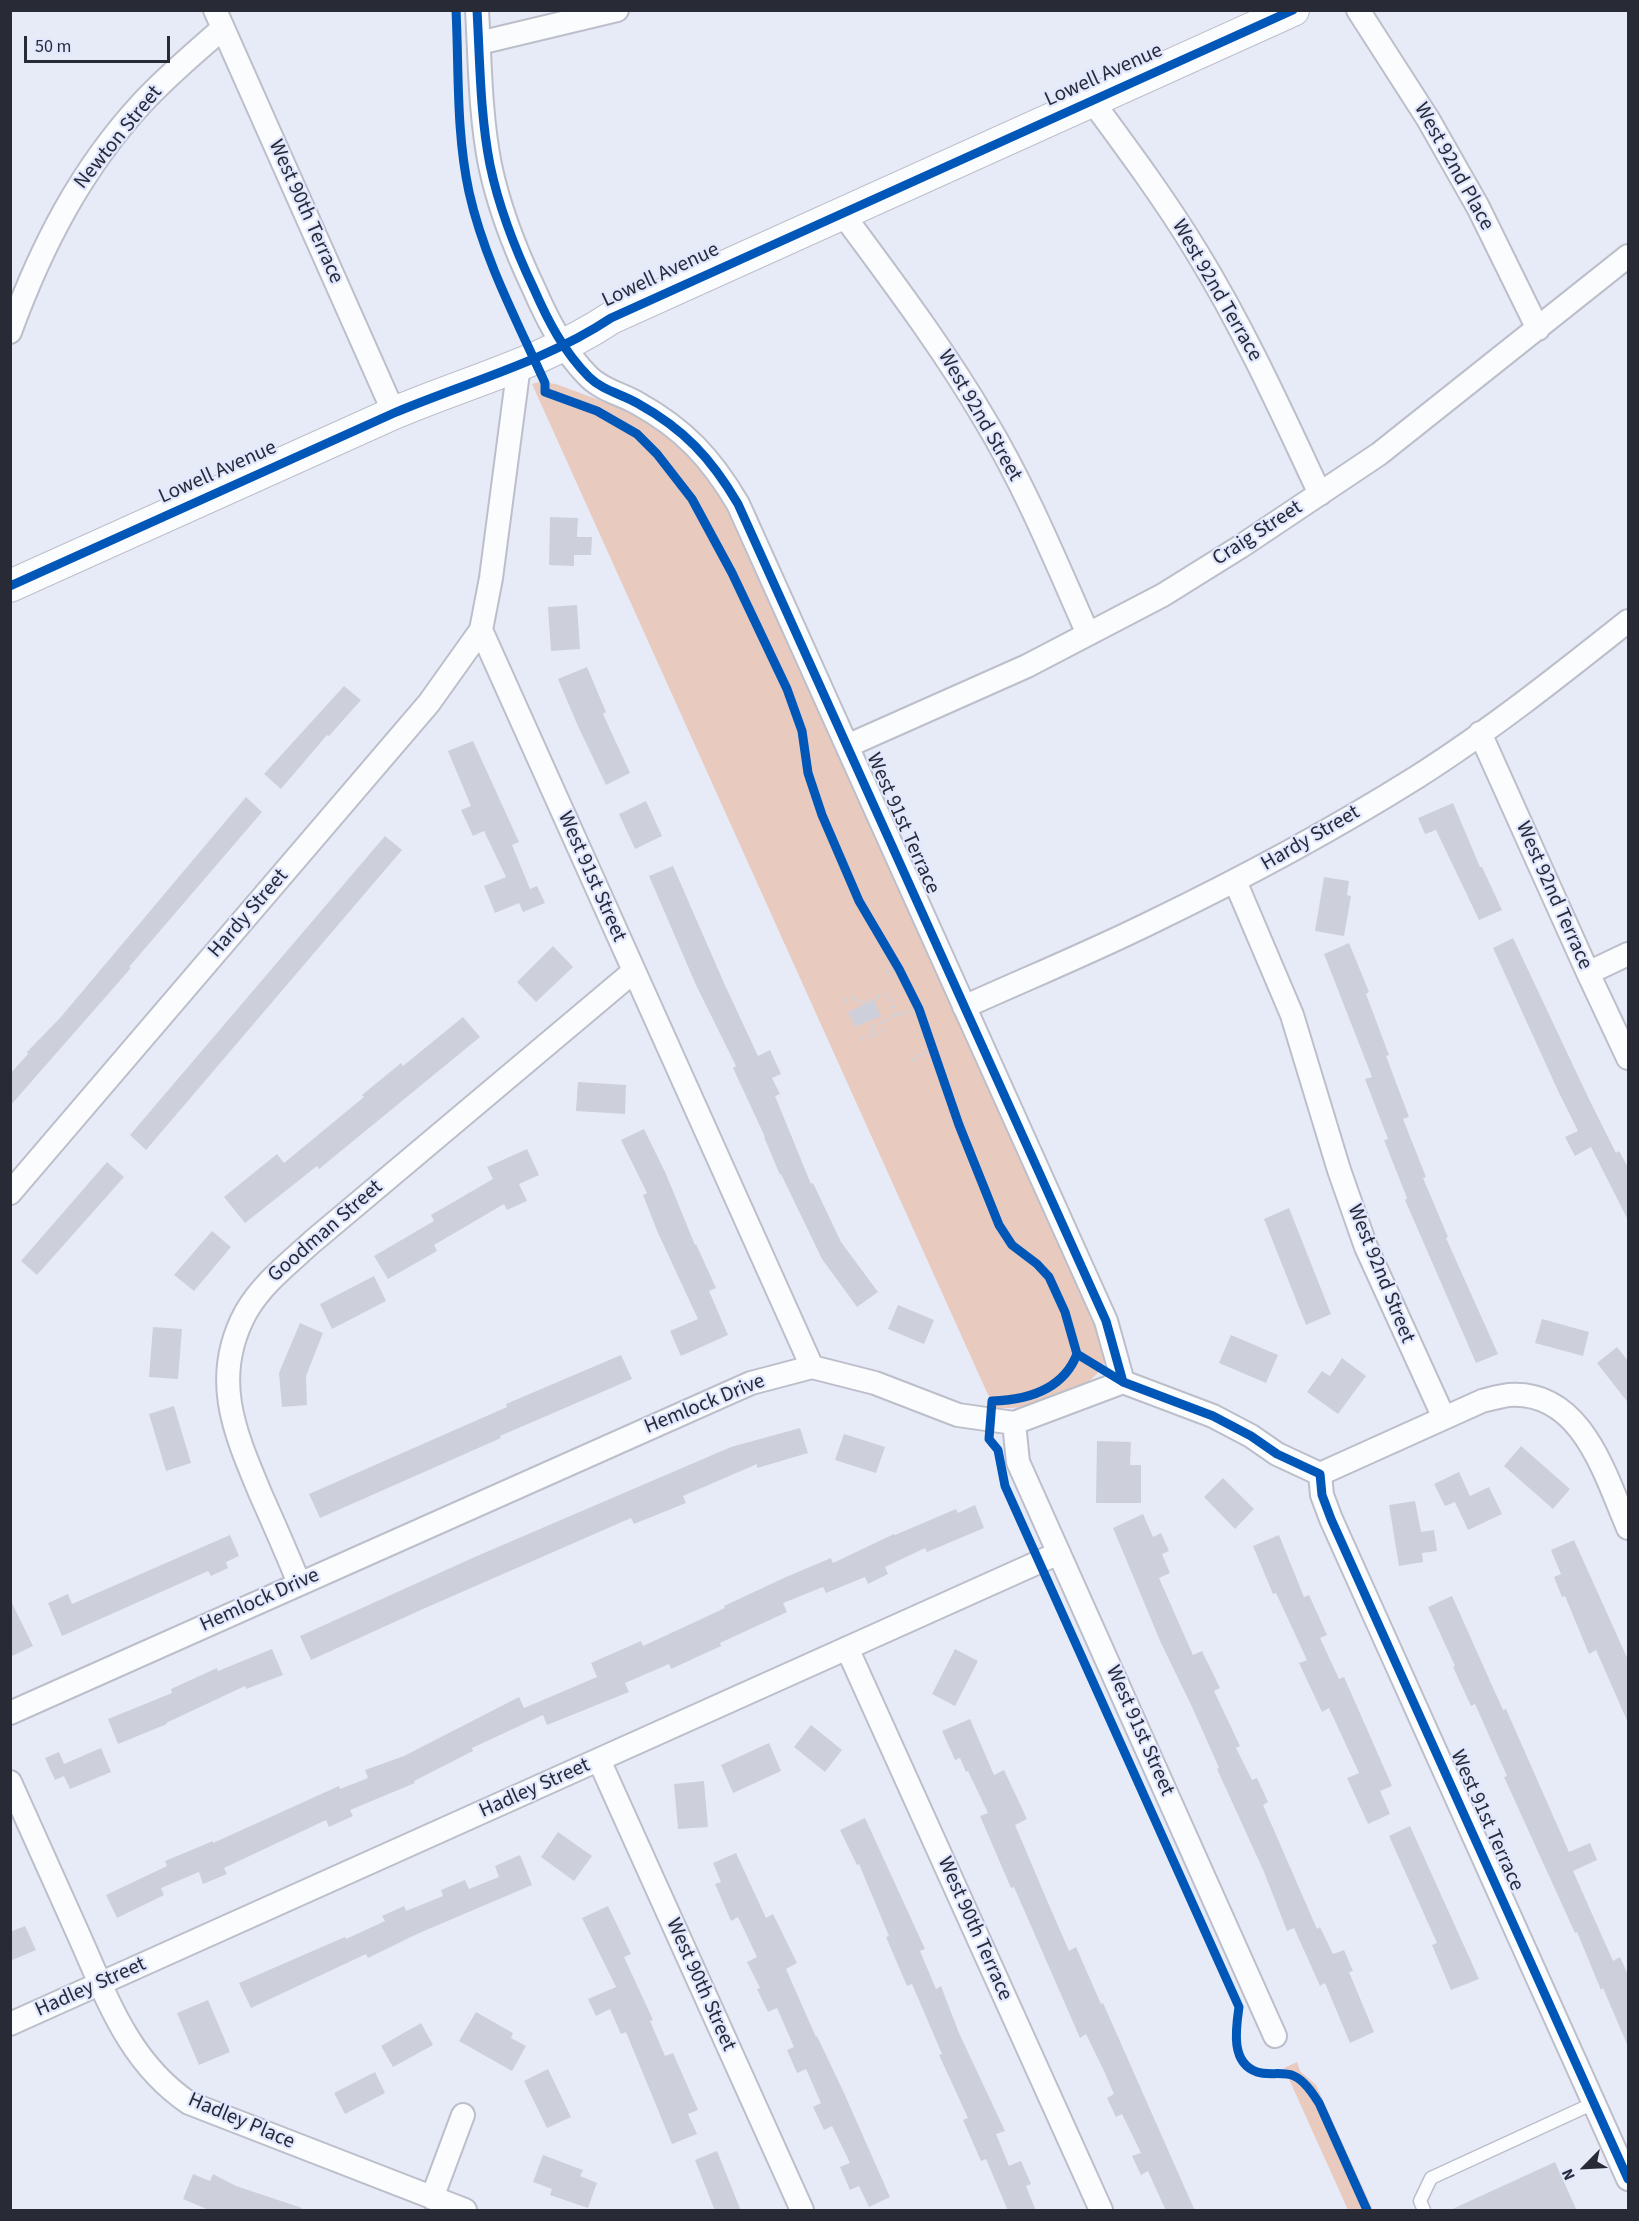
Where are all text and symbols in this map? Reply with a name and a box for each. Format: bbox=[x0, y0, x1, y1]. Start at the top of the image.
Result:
scale bar bbox=[27, 24, 172, 62]
text: 50 m bbox=[35, 34, 71, 59]
street label: Lowell Avenue bbox=[1041, 39, 1167, 113]
street label: Newton Street bbox=[70, 81, 168, 195]
street label: West 92nd Place bbox=[1408, 99, 1498, 235]
street label: West 90th Terrace bbox=[262, 136, 348, 288]
street label: West 92nd Terrace bbox=[1165, 216, 1267, 366]
street label: Lowell Avenue bbox=[598, 238, 724, 314]
street label: West 92nd Street bbox=[931, 346, 1027, 486]
street label: Lowell Avenue bbox=[155, 436, 281, 510]
street label: Craig Street bbox=[1208, 496, 1308, 572]
street label: West 91st Terrace bbox=[860, 750, 944, 898]
street label: Hardy Street bbox=[1257, 801, 1365, 877]
street label: West 91st Street bbox=[551, 808, 631, 946]
street label: West 92nd Terrace bbox=[1509, 818, 1597, 974]
street label: Hardy Street bbox=[204, 864, 294, 964]
street label: Goodman Street bbox=[264, 1175, 388, 1289]
street label: West 92nd Street bbox=[1341, 1201, 1419, 1347]
street label: Hemlock Drive bbox=[641, 1369, 769, 1441]
street label: Hemlock Drive bbox=[196, 1563, 324, 1639]
street label: West 91st Street bbox=[1099, 1662, 1179, 1800]
street label: West 91st Terrace bbox=[1444, 1747, 1528, 1895]
street label: Hadley Street bbox=[476, 1753, 594, 1825]
street label: West 90th Terrace bbox=[931, 1853, 1017, 2005]
street label: West 90th Street bbox=[659, 1915, 741, 2055]
street label: Hadley Street bbox=[32, 1952, 150, 2024]
street label: Hadley Place bbox=[184, 2088, 298, 2156]
north arrow bbox=[1555, 2137, 1615, 2197]
text: N bbox=[1556, 2165, 1581, 2184]

